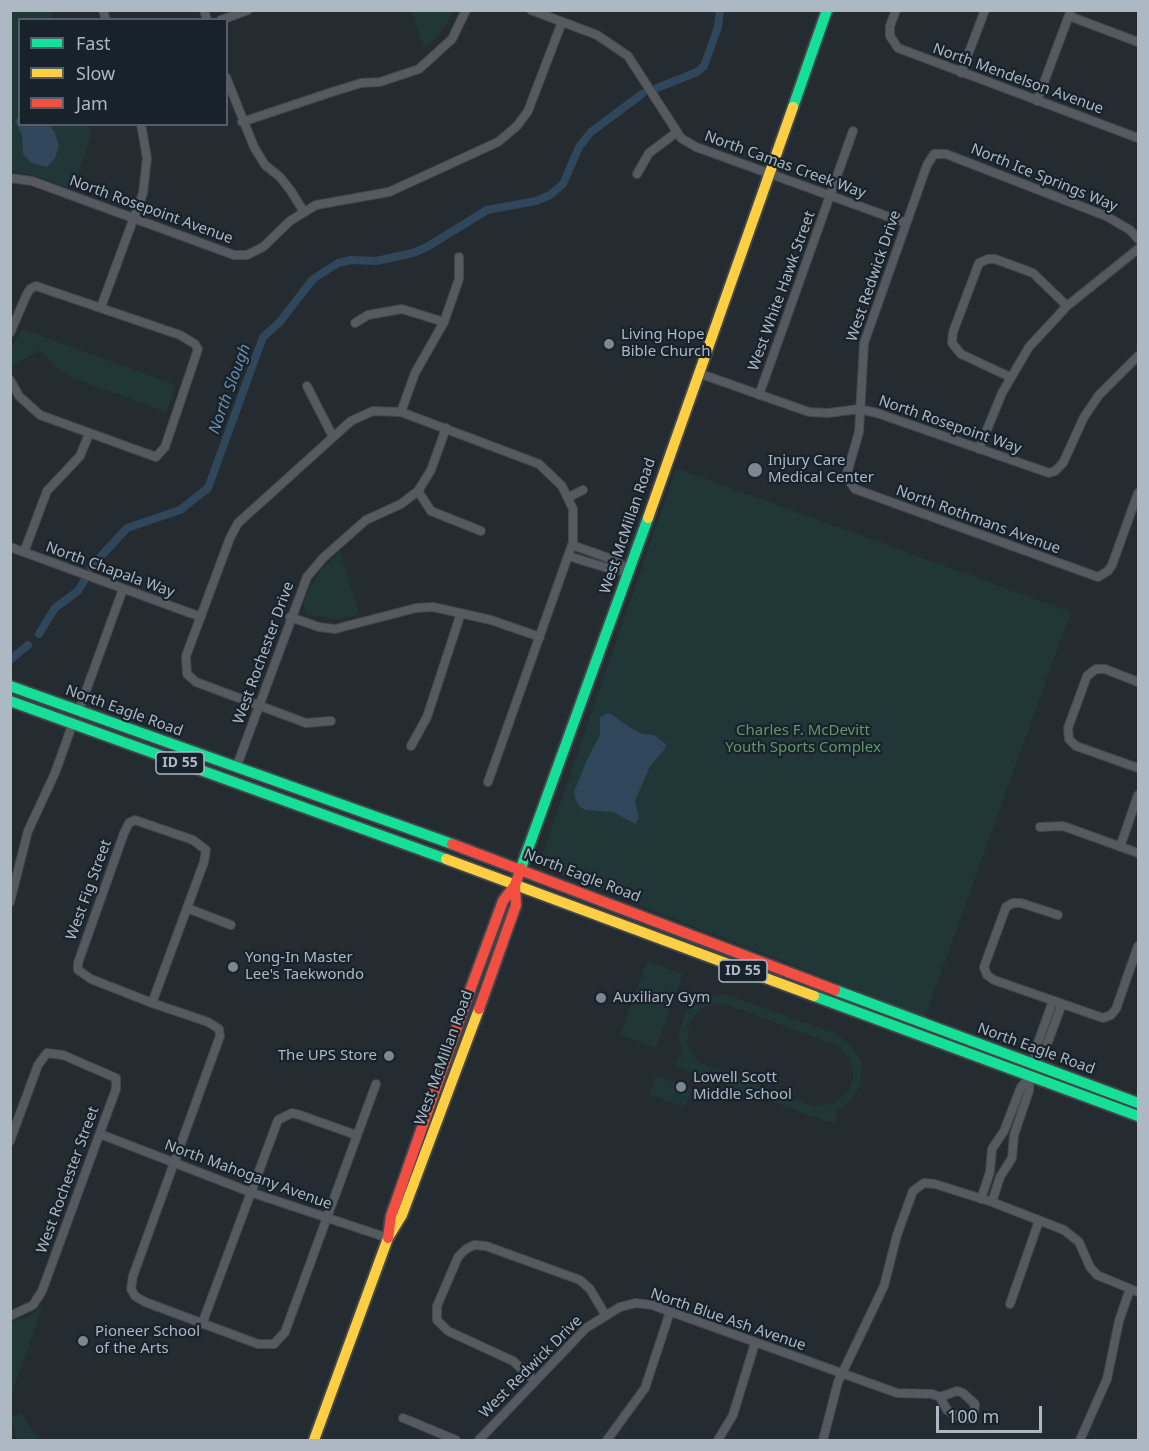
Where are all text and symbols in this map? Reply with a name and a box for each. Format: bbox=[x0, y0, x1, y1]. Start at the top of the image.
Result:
legend bbox=[18, 18, 228, 126]
text: Fast bbox=[76, 31, 111, 55]
street label: North Mendelson Avenue bbox=[930, 40, 1106, 118]
text: Slow bbox=[76, 61, 115, 85]
text: Jam bbox=[76, 91, 108, 115]
street label: North Camas Creek Way bbox=[702, 127, 868, 203]
street label: North Ice Springs Way bbox=[968, 140, 1120, 216]
street label: North Rosepoint Avenue bbox=[67, 172, 235, 248]
street label: West Redwick Drive bbox=[843, 208, 905, 344]
street label: West White Hawk Street bbox=[745, 209, 819, 373]
place label: Living Hope Bible Church bbox=[621, 326, 710, 361]
marker: Living Hope Bible Church bbox=[602, 337, 616, 351]
water label: North Slough bbox=[205, 341, 255, 437]
street label: North Rosepoint Way bbox=[876, 392, 1024, 458]
place label: Injury Care Medical Center bbox=[768, 452, 874, 487]
street label: West McMillan Road bbox=[596, 456, 660, 596]
marker: Injury Care Medical Center bbox=[746, 461, 764, 479]
street label: North Rothmans Avenue bbox=[893, 482, 1063, 558]
street label: North Chapala Way bbox=[43, 538, 177, 602]
street label: West Rochester Drive bbox=[230, 579, 298, 727]
street label: North Eagle Road bbox=[63, 681, 185, 741]
park label: Charles F. McDevitt Youth Sports Complex bbox=[725, 722, 881, 757]
road number: ID 55 bbox=[156, 752, 204, 774]
street label: West Fig Street bbox=[63, 837, 115, 943]
street label: North Eagle Road bbox=[521, 845, 643, 907]
place label: Yong-In Master Lee's Taekwondo bbox=[245, 949, 364, 984]
marker: Yong-In Master Lee's Taekwondo bbox=[226, 960, 240, 974]
road number: ID 55 bbox=[719, 960, 767, 982]
street label: West McMillan Road bbox=[411, 988, 477, 1128]
place label: Auxiliary Gym bbox=[613, 989, 710, 1007]
marker: Auxiliary Gym bbox=[594, 991, 608, 1005]
street label: North Eagle Road bbox=[975, 1019, 1097, 1079]
place label: The UPS Store bbox=[278, 1047, 377, 1065]
marker: The UPS Store bbox=[382, 1049, 396, 1063]
place label: Lowell Scott Middle School bbox=[693, 1069, 792, 1104]
marker: Lowell Scott Middle School bbox=[674, 1080, 688, 1094]
street label: West Rochester Street bbox=[33, 1104, 103, 1256]
street label: North Mahogany Avenue bbox=[162, 1136, 334, 1214]
street label: North Blue Ash Avenue bbox=[648, 1285, 808, 1355]
street label: West Redwick Drive bbox=[476, 1312, 586, 1422]
place label: Pioneer School of the Arts bbox=[95, 1323, 200, 1358]
marker: Pioneer School of the Arts bbox=[76, 1334, 90, 1348]
scale bar bbox=[939, 1394, 1046, 1432]
text: 100 m bbox=[947, 1404, 999, 1428]

